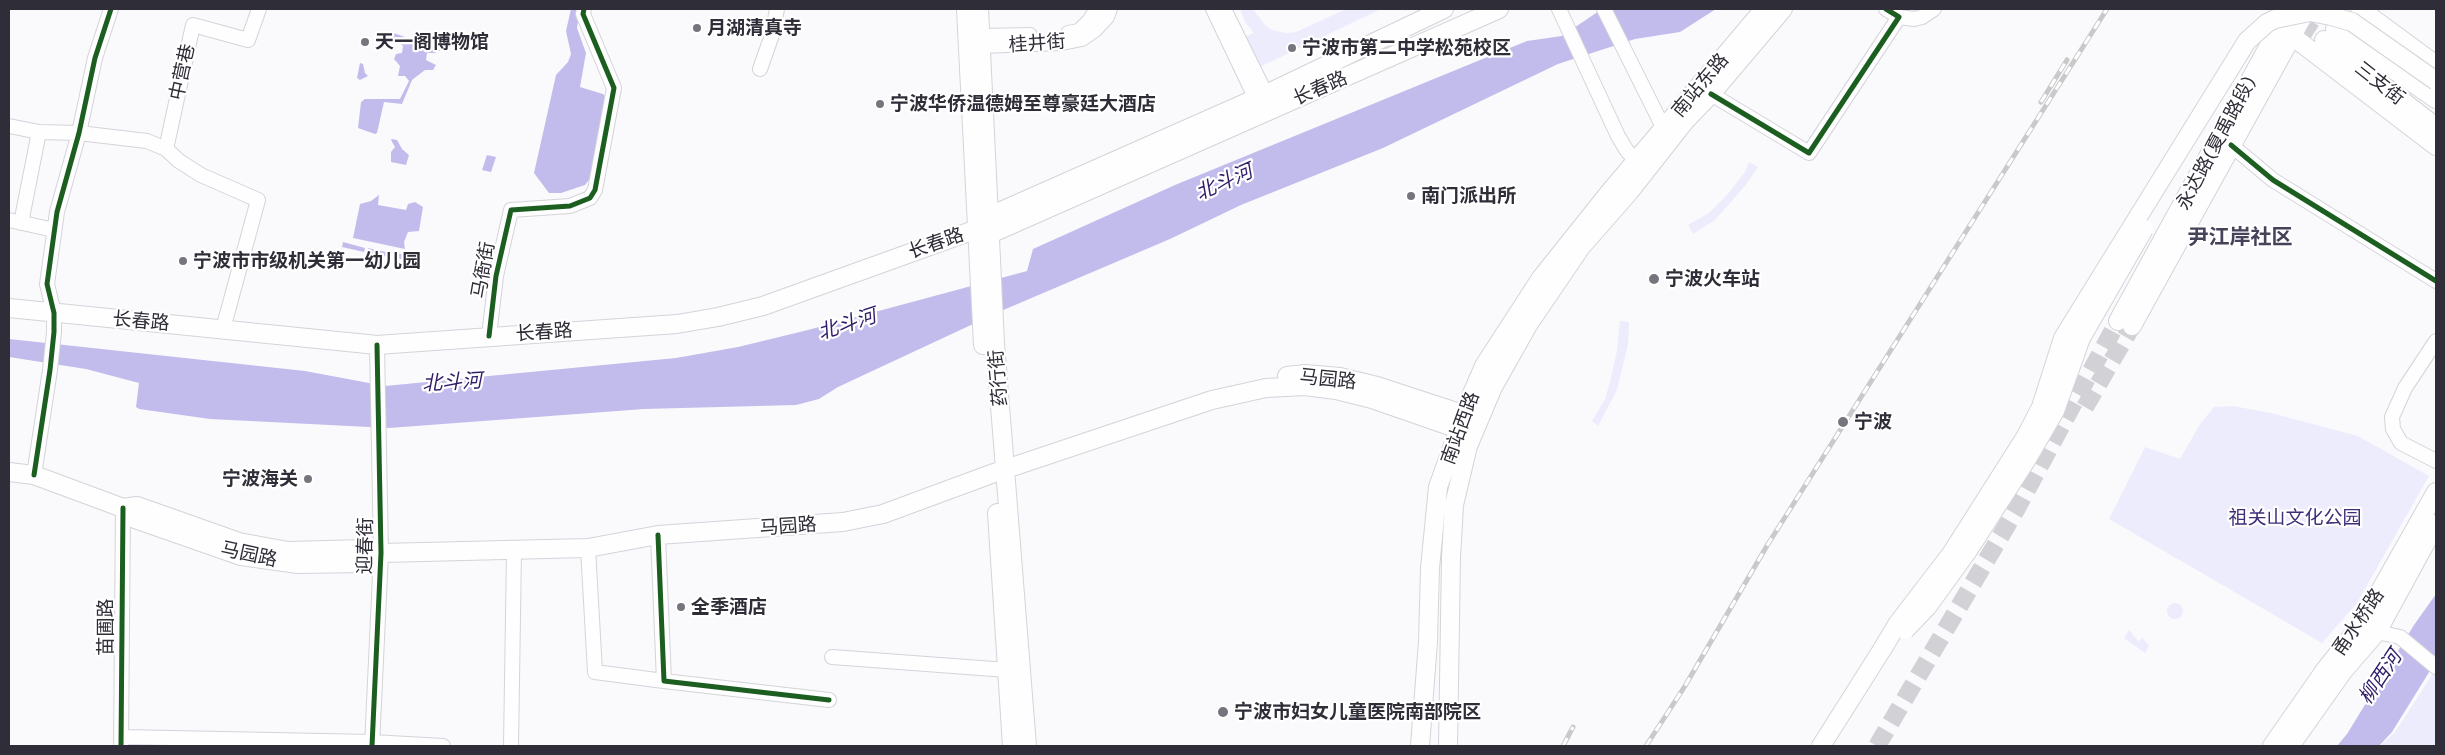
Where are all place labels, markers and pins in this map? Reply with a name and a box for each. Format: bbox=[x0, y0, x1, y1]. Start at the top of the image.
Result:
place label: 月湖清真寺 bbox=[707, 17, 802, 39]
marker: 月湖清真寺 bbox=[691, 22, 703, 34]
place label: 天一阁博物馆 bbox=[375, 31, 489, 53]
marker: 天一阁博物馆 bbox=[359, 36, 371, 48]
place label: 宁波市第二中学松苑校区 bbox=[1302, 37, 1511, 59]
marker: 宁波市第二中学松苑校区 bbox=[1286, 42, 1298, 54]
place label: 宁波华侨温德姆至尊豪廷大酒店 bbox=[890, 93, 1156, 115]
marker: 宁波华侨温德姆至尊豪廷大酒店 bbox=[874, 98, 886, 110]
place label: 南门派出所 bbox=[1421, 185, 1516, 207]
marker: 南门派出所 bbox=[1405, 190, 1417, 202]
place label: 宁波市市级机关第一幼儿园 bbox=[193, 250, 421, 272]
marker: 宁波市市级机关第一幼儿园 bbox=[177, 255, 189, 267]
place label: 宁波火车站 bbox=[1665, 268, 1760, 290]
marker: 宁波火车站 bbox=[1647, 272, 1661, 286]
place label: 宁波 bbox=[1854, 411, 1892, 433]
marker: 宁波 bbox=[1836, 415, 1850, 429]
place label: 宁波海关 bbox=[222, 468, 298, 490]
marker: 宁波海关 bbox=[302, 473, 314, 485]
place label: 全季酒店 bbox=[691, 596, 767, 618]
marker: 全季酒店 bbox=[675, 601, 687, 613]
place label: 宁波市妇女儿童医院南部院区 bbox=[1234, 701, 1481, 723]
marker: 宁波市妇女儿童医院南部院区 bbox=[1216, 705, 1230, 719]

